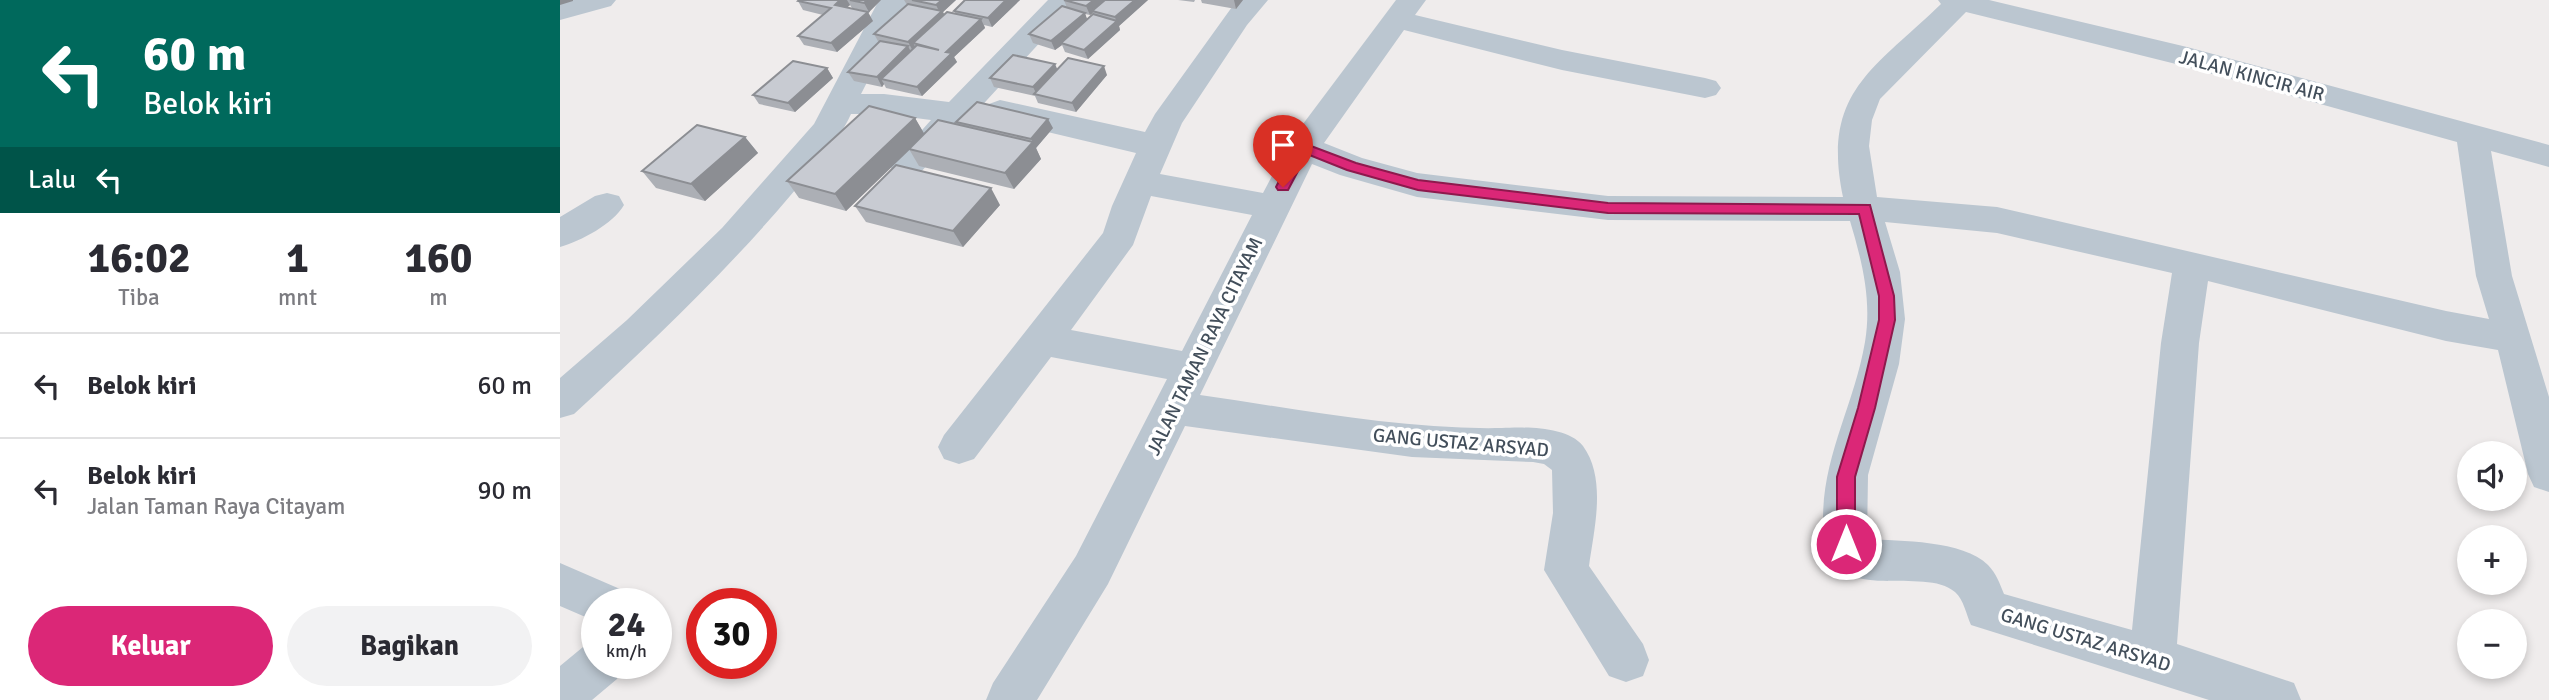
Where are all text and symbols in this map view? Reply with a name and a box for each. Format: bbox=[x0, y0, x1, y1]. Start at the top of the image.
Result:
text: 60 m bbox=[143, 24, 246, 84]
icon: left bbox=[28, 28, 119, 119]
street label: JALAN KINCIR AIR bbox=[2177, 45, 2327, 107]
text: Belok kiri bbox=[143, 84, 273, 123]
pin bbox=[1253, 115, 1313, 187]
icon: arrive bbox=[1264, 126, 1302, 164]
icon: left bbox=[90, 161, 128, 199]
text: Lalu bbox=[28, 164, 76, 196]
text: 16:02 bbox=[87, 233, 191, 284]
text: 1 bbox=[286, 233, 309, 284]
text: 160 bbox=[404, 233, 472, 284]
street label: JALAN TAMAN RAYA CITAYAM bbox=[1142, 233, 1268, 459]
text: Tiba bbox=[118, 283, 160, 312]
text: mnt bbox=[278, 283, 317, 312]
text: m bbox=[429, 283, 448, 312]
icon: left bbox=[28, 367, 66, 405]
text: Belok kiri bbox=[87, 370, 196, 402]
text: 60 m bbox=[477, 370, 532, 402]
street label: GANG USTAZ ARSYAD bbox=[1372, 423, 1550, 463]
map controls bbox=[2457, 441, 2527, 679]
button: sound bbox=[2457, 441, 2527, 511]
text: Belok kiri bbox=[87, 460, 196, 492]
icon: left bbox=[28, 472, 66, 510]
text: 90 m bbox=[477, 475, 532, 507]
text: Jalan Taman Raya Citayam bbox=[87, 492, 345, 521]
position arrow bbox=[1809, 507, 1883, 581]
button: + bbox=[2457, 525, 2527, 595]
speed limit sign: 30 bbox=[686, 588, 777, 679]
text: 24 bbox=[608, 603, 645, 646]
street label: GANG USTAZ ARSYAD bbox=[1998, 603, 2174, 677]
button: Keluar bbox=[28, 606, 273, 686]
button: Bagikan bbox=[287, 606, 532, 686]
button: − bbox=[2457, 609, 2527, 679]
text: km/h bbox=[606, 640, 647, 662]

